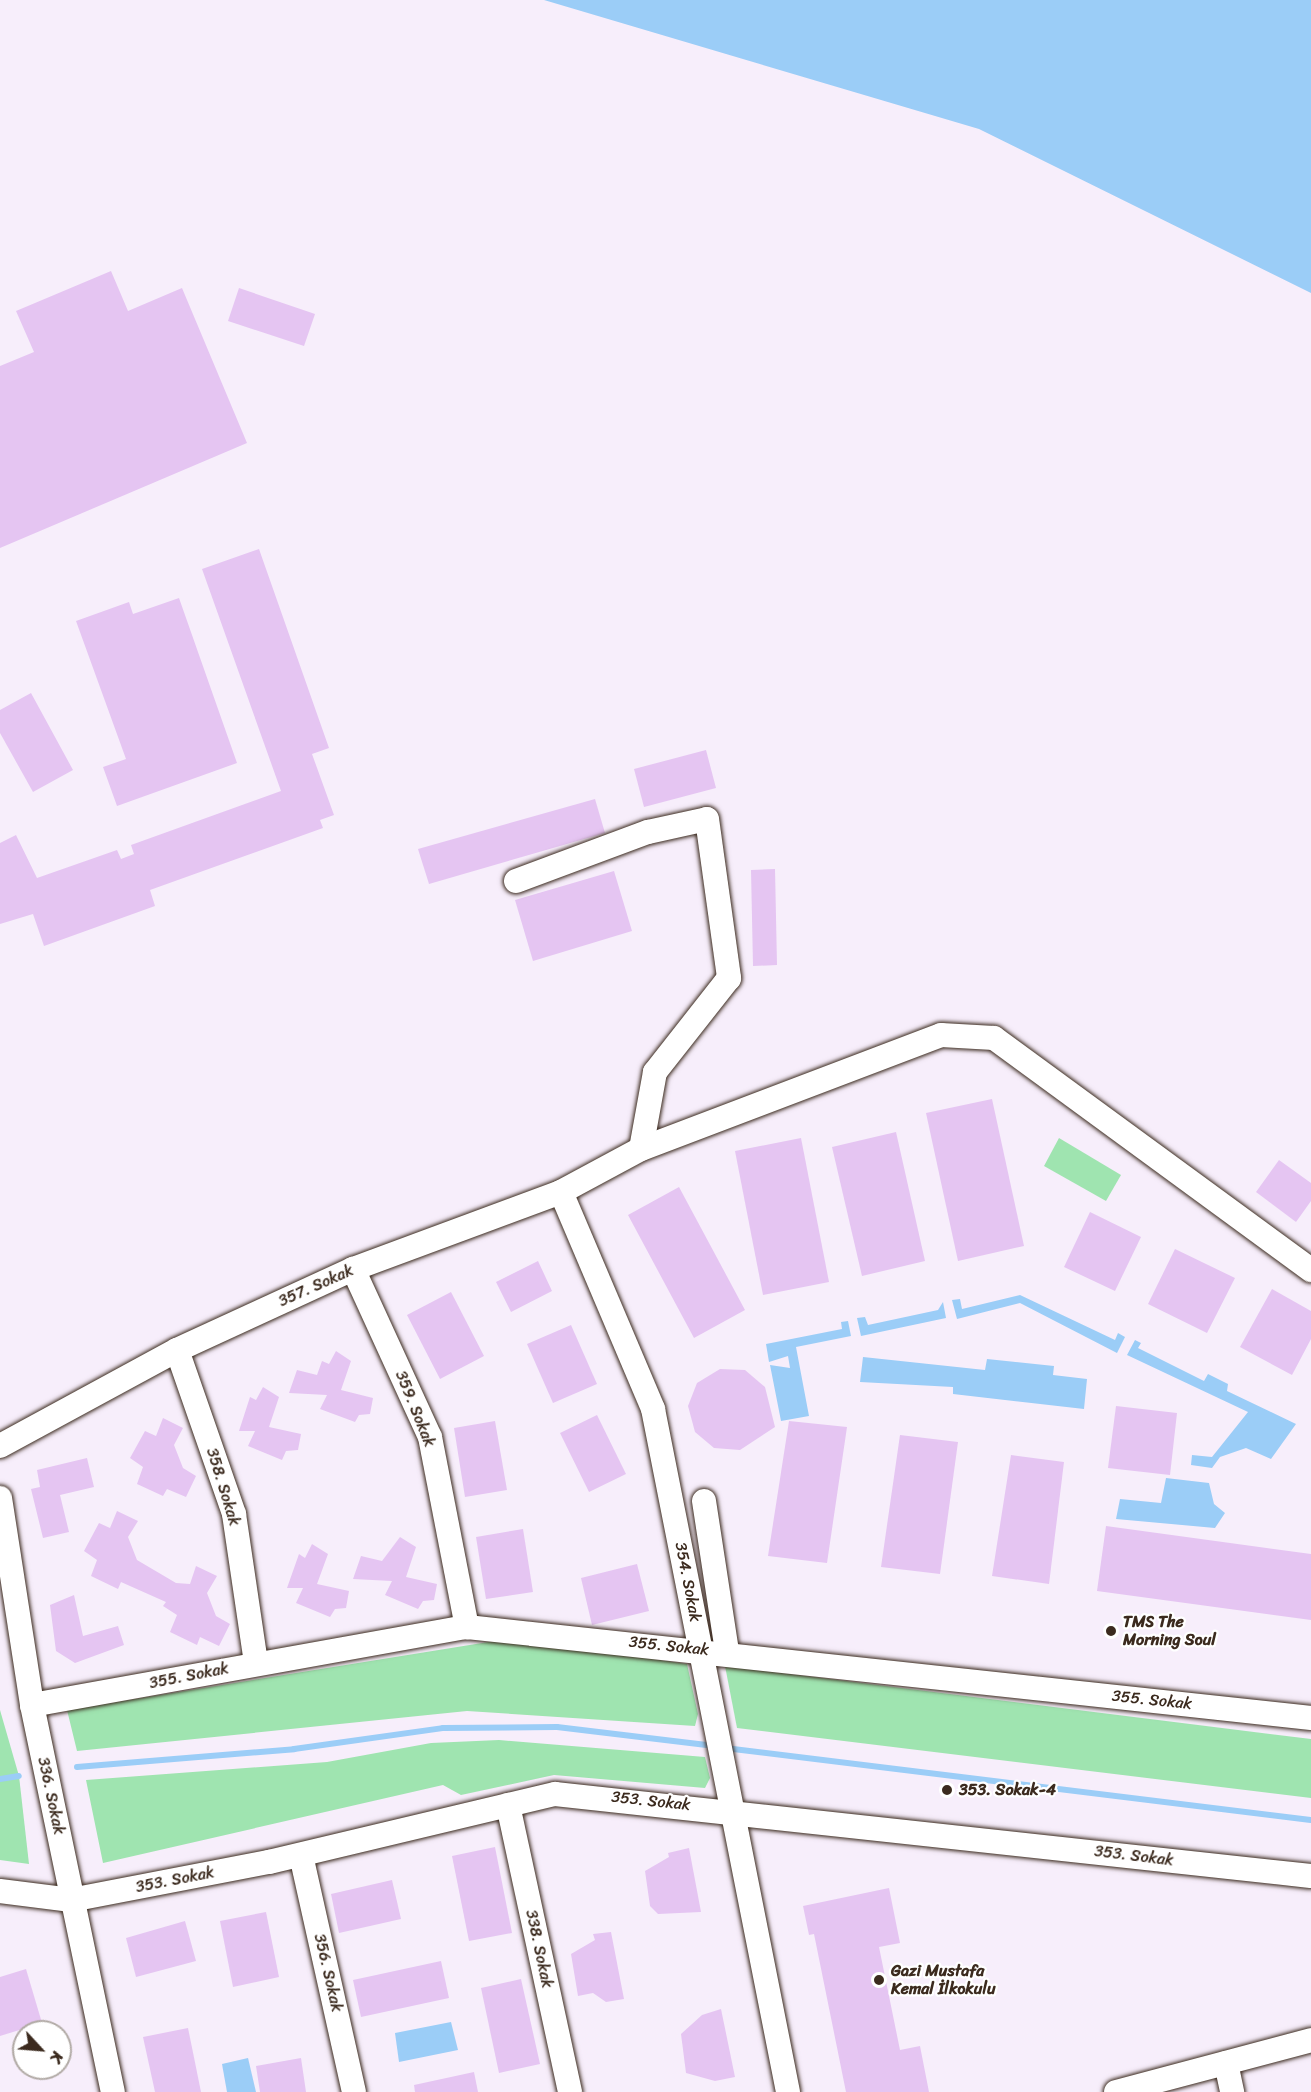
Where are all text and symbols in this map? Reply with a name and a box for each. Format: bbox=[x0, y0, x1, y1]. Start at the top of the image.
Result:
street label: 357. Sokak bbox=[276, 1261, 356, 1311]
street label: 359. Sokak bbox=[391, 1368, 439, 1450]
street label: 358. Sokak bbox=[202, 1446, 244, 1528]
street label: 354. Sokak bbox=[671, 1541, 705, 1623]
place label: TMS The Morning Soul bbox=[1123, 1612, 1216, 1650]
marker: TMS The Morning Soul bbox=[1104, 1624, 1118, 1638]
street label: 355. Sokak bbox=[628, 1632, 710, 1660]
street label: 355. Sokak bbox=[148, 1659, 230, 1693]
street label: 355. Sokak bbox=[1111, 1686, 1193, 1714]
street label: 336. Sokak bbox=[33, 1755, 69, 1837]
place label: 353. Sokak-4 bbox=[959, 1780, 1056, 1800]
marker: 353. Sokak-4 bbox=[940, 1783, 954, 1797]
street label: 353. Sokak bbox=[610, 1787, 692, 1815]
street label: 353. Sokak bbox=[1093, 1842, 1175, 1870]
street label: 353. Sokak bbox=[134, 1863, 216, 1897]
street label: 338. Sokak bbox=[521, 1908, 557, 1990]
street label: 356. Sokak bbox=[310, 1932, 346, 2014]
place label: Gazi Mustafa Kemal İlkokulu bbox=[891, 1961, 996, 1999]
marker: Gazi Mustafa Kemal İlkokulu bbox=[872, 1973, 886, 1987]
north arrow bbox=[12, 2020, 72, 2080]
text: K bbox=[42, 2046, 72, 2068]

